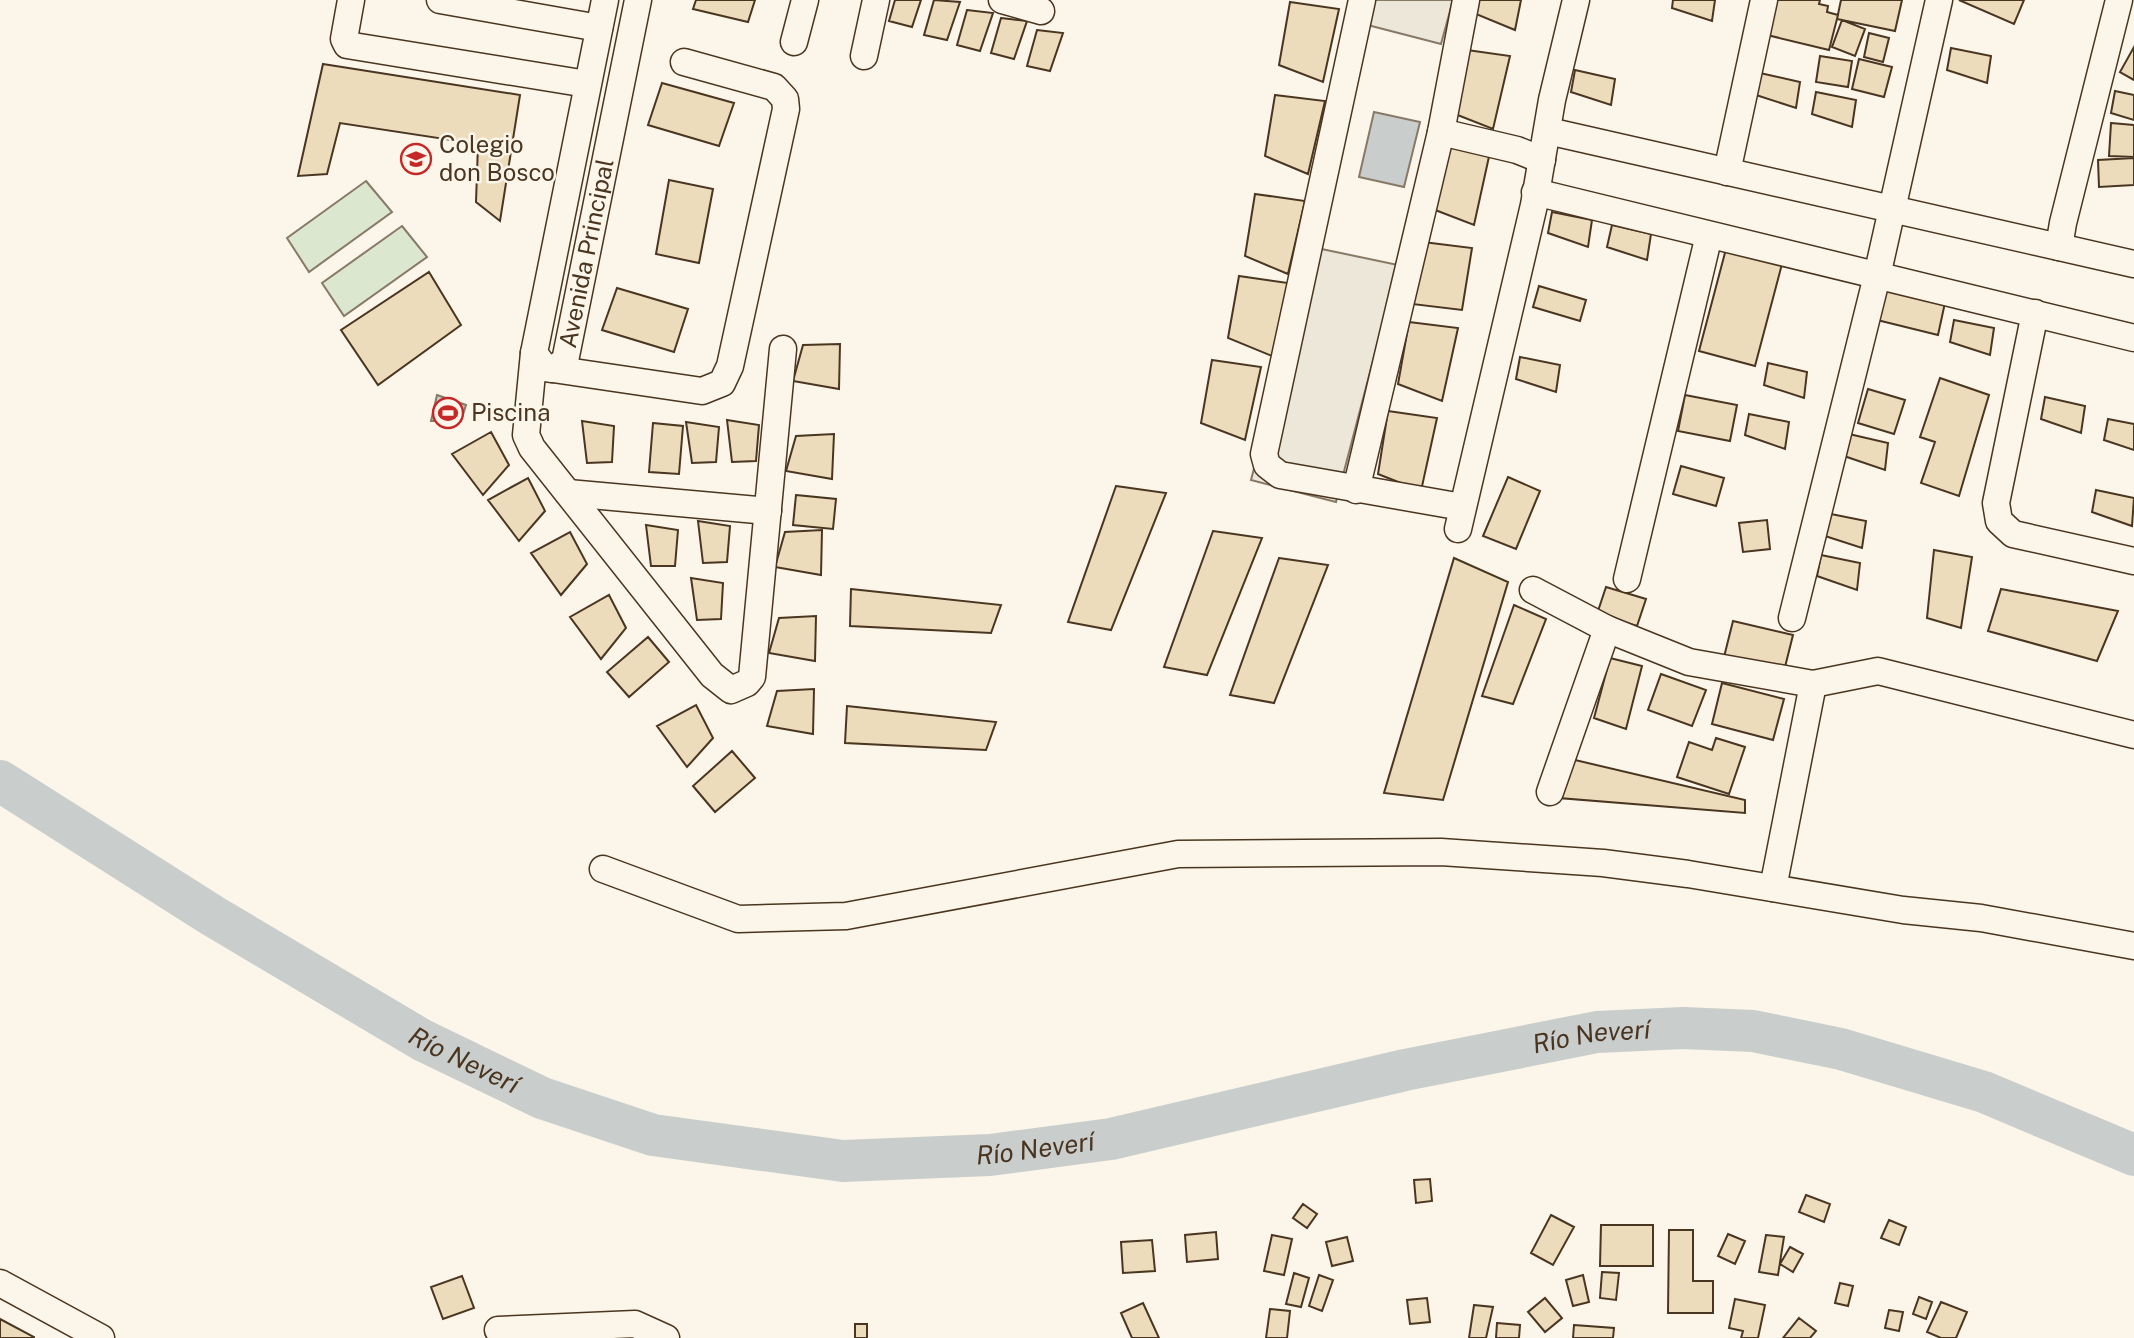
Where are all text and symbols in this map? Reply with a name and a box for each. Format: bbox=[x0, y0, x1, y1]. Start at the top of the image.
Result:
place label: Colegio don Bosco bbox=[439, 130, 555, 186]
school or university icon: Colegio don Bosco bbox=[399, 142, 433, 176]
street label: Avenida Principal bbox=[553, 156, 619, 350]
sports icon: Piscina bbox=[431, 396, 465, 430]
place label: Piscina bbox=[471, 398, 550, 426]
water label: Río Neverí bbox=[1530, 1013, 1653, 1059]
water label: Río Neverí bbox=[404, 1020, 527, 1101]
water label: Río Neverí bbox=[976, 1125, 1099, 1171]

